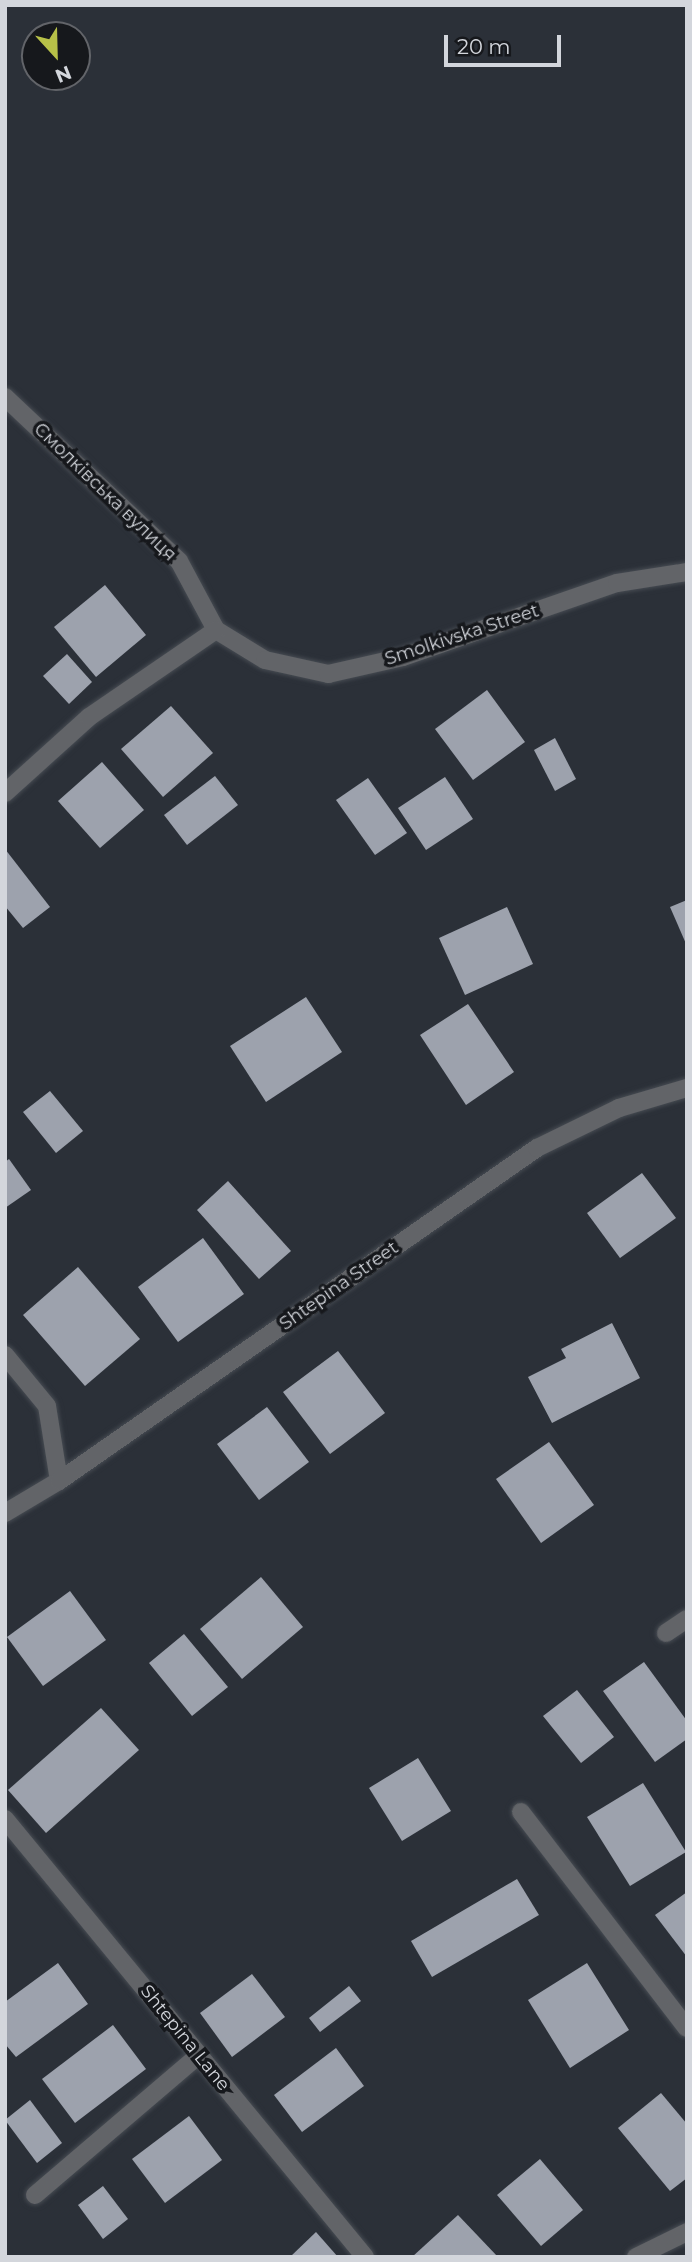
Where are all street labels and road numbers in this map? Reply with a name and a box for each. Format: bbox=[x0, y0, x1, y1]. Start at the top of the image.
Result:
street label: Смолківська вулиця bbox=[29, 418, 181, 566]
street label: Smolkivska Street bbox=[382, 600, 542, 670]
street label: Shtepina Street bbox=[275, 1237, 403, 1335]
street label: Shtepina Lane bbox=[136, 1981, 234, 2095]

